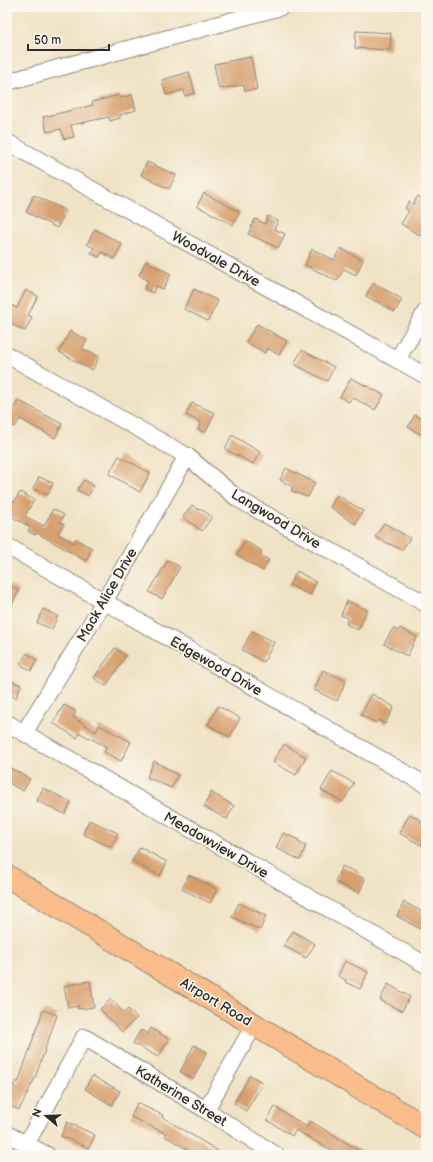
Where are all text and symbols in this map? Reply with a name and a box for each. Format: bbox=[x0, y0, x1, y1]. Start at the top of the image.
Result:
scale bar bbox=[28, 26, 109, 52]
text: 50 m bbox=[34, 33, 61, 48]
street label: Woodvale Drive bbox=[169, 228, 263, 290]
street label: Langwood Drive bbox=[228, 486, 324, 552]
street label: Mack Alice Drive bbox=[73, 545, 141, 645]
street label: Edgewood Drive bbox=[167, 633, 265, 699]
street label: Meadowview Drive bbox=[161, 808, 271, 882]
street label: Airport Road bbox=[177, 974, 255, 1030]
street label: Katherine Street bbox=[132, 1062, 230, 1130]
north arrow bbox=[26, 1096, 66, 1136]
text: N bbox=[30, 1107, 45, 1119]

